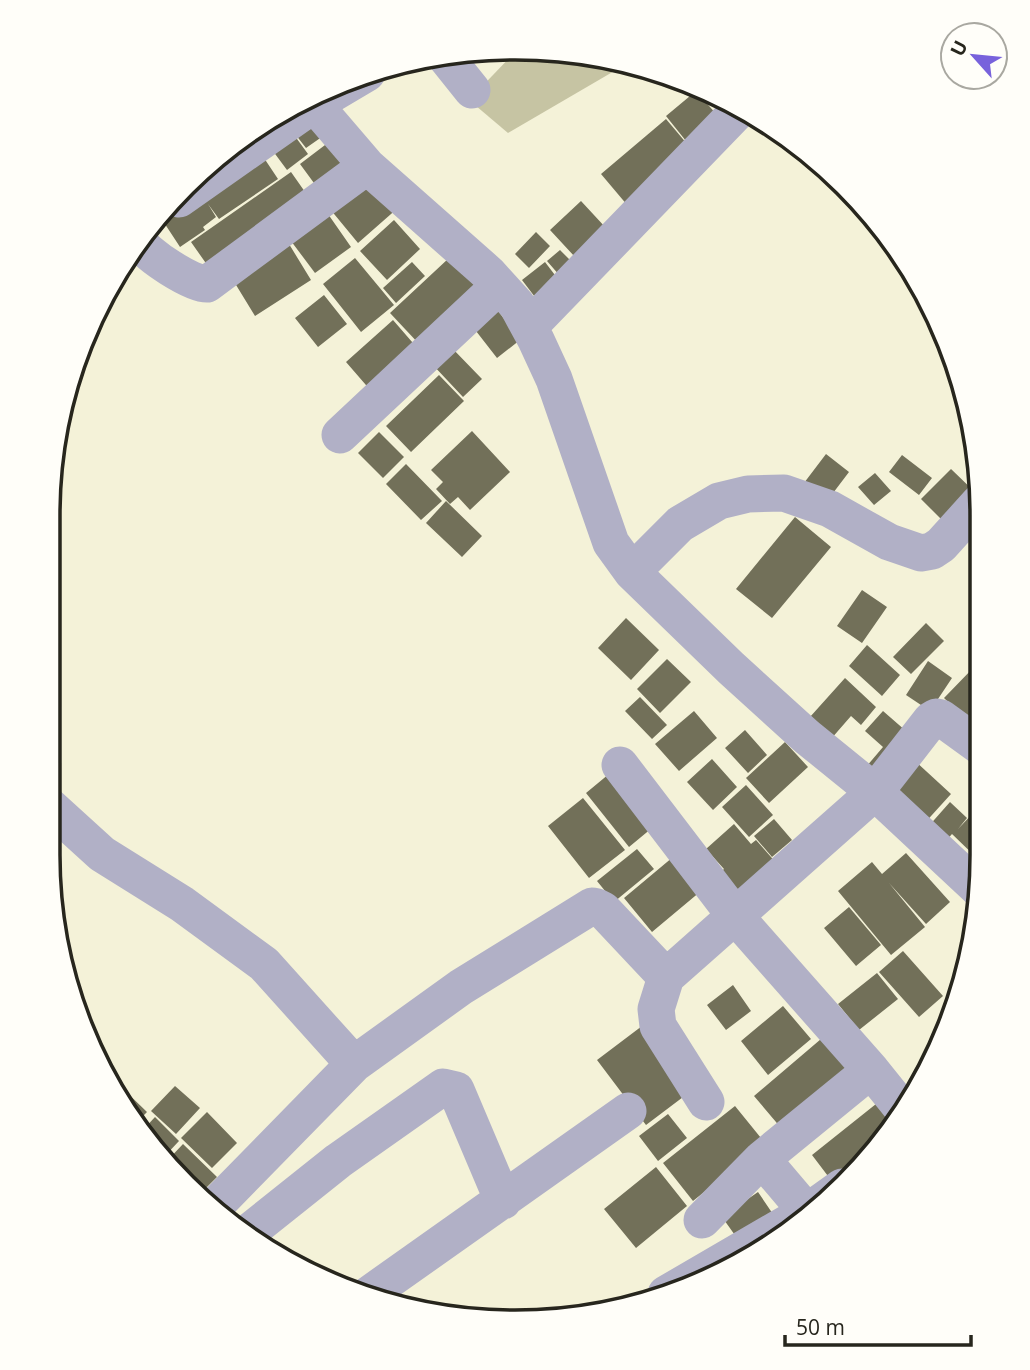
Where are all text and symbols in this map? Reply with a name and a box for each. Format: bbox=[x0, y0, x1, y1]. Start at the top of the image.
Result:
north arrow bbox=[939, 21, 1009, 91]
text: U bbox=[944, 36, 974, 61]
scale bar bbox=[785, 1304, 970, 1348]
text: 50 m bbox=[796, 1313, 845, 1341]

